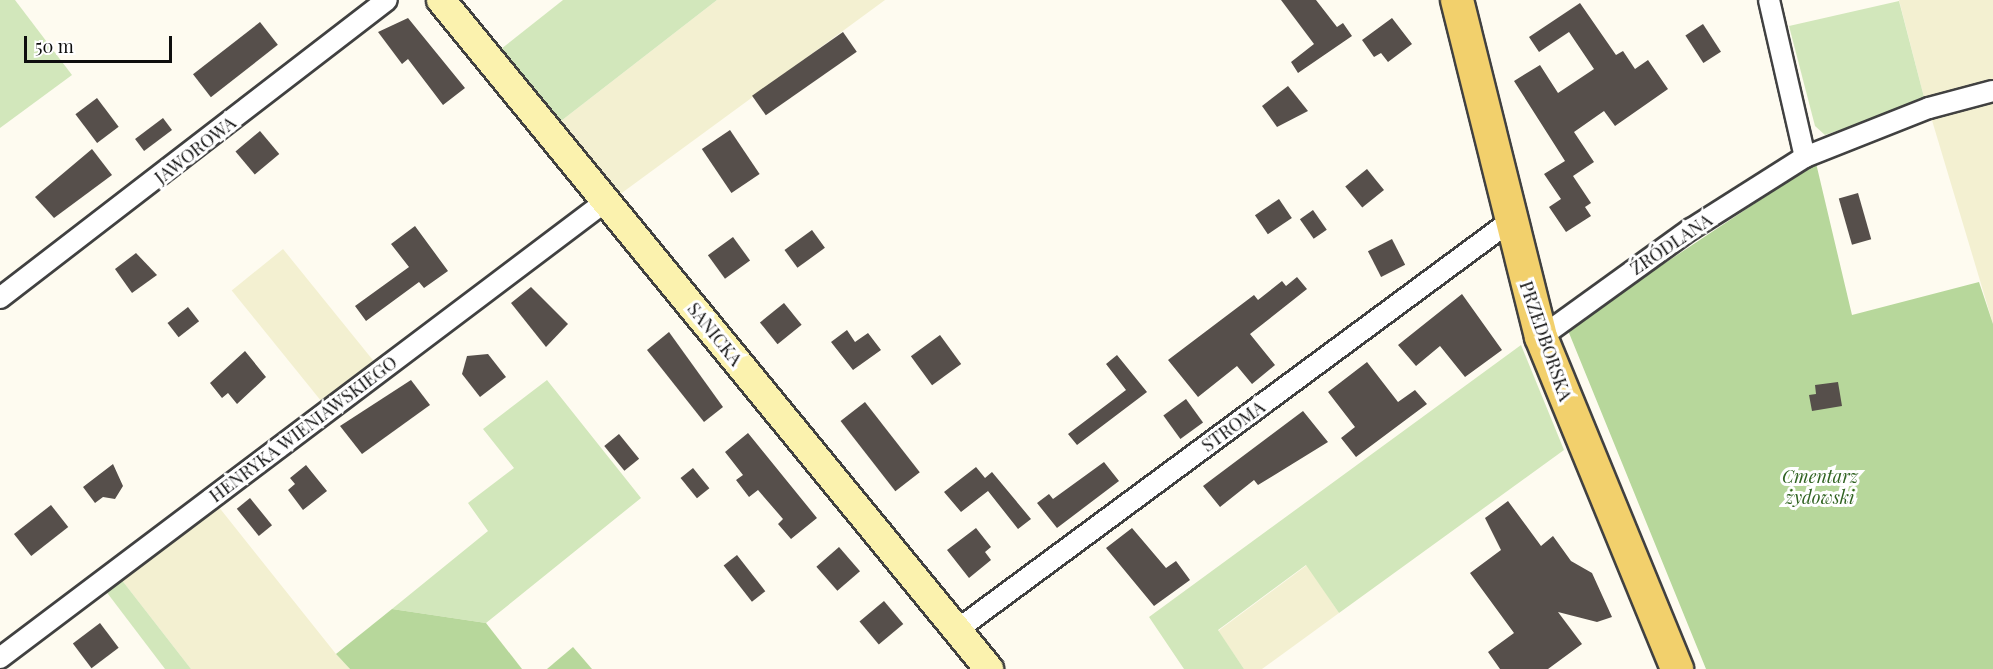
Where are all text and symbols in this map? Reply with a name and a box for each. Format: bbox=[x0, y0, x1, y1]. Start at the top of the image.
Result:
scale bar bbox=[27, 24, 176, 62]
text: 50 m bbox=[35, 34, 74, 58]
street label: JAWOROWA bbox=[150, 112, 240, 188]
street label: ŹRÓDLANA bbox=[1626, 209, 1716, 279]
street label: PRZEDBORSKA bbox=[1515, 278, 1577, 404]
street label: SANICKA bbox=[683, 298, 747, 370]
street label: HENRYKA WIENIAWSKIEGO bbox=[205, 351, 401, 507]
street label: STROMA bbox=[1197, 396, 1269, 456]
park label: Cmentarz żydowski bbox=[1782, 466, 1858, 508]

